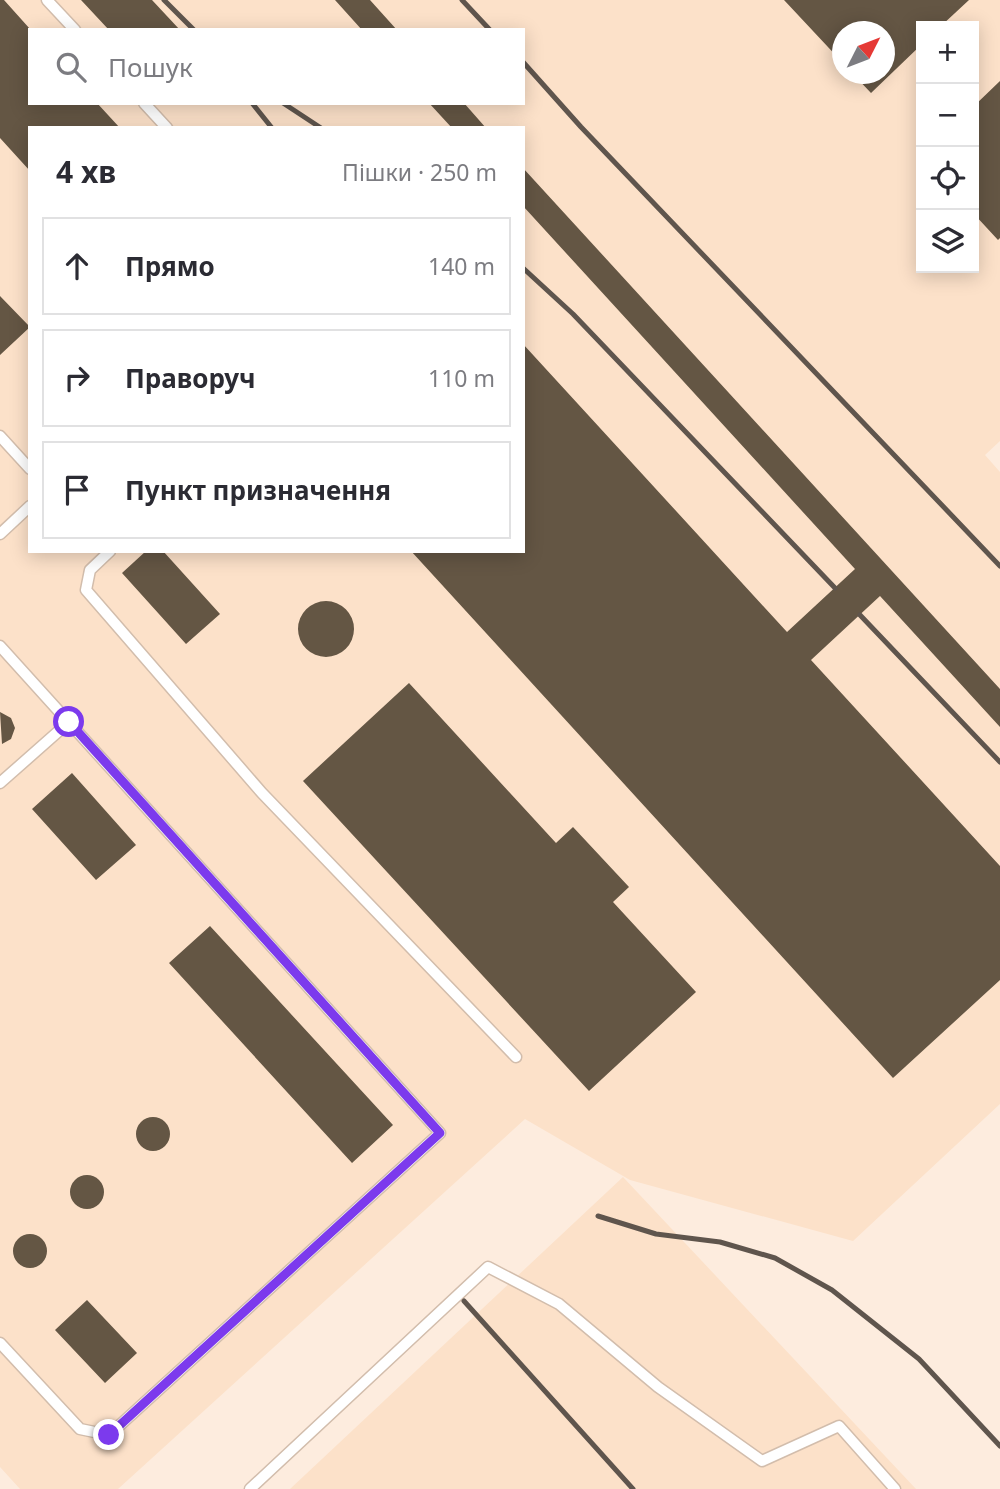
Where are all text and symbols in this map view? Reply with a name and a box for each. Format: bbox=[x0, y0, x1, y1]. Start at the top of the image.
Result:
north arrow bbox=[832, 21, 895, 84]
map controls bbox=[916, 21, 979, 273]
button: + bbox=[916, 21, 979, 84]
search box bbox=[28, 28, 525, 105]
icon: search bbox=[52, 48, 90, 86]
text: Пошук bbox=[108, 49, 193, 85]
button: − bbox=[916, 84, 979, 147]
button: locate bbox=[916, 147, 979, 210]
text: 4 хв bbox=[56, 151, 116, 192]
text: Пішки · 250 m bbox=[342, 156, 497, 188]
button: layers bbox=[916, 210, 979, 273]
icon: ahead bbox=[58, 247, 96, 285]
text: Прямо bbox=[125, 248, 215, 284]
text: 140 m bbox=[428, 250, 495, 282]
icon: right bbox=[58, 359, 96, 397]
text: Праворуч bbox=[125, 360, 256, 396]
text: 110 m bbox=[428, 362, 495, 394]
icon: arrive bbox=[58, 471, 96, 509]
text: Пункт призначення bbox=[125, 472, 391, 508]
route start bbox=[53, 706, 84, 737]
route end bbox=[93, 1419, 124, 1450]

